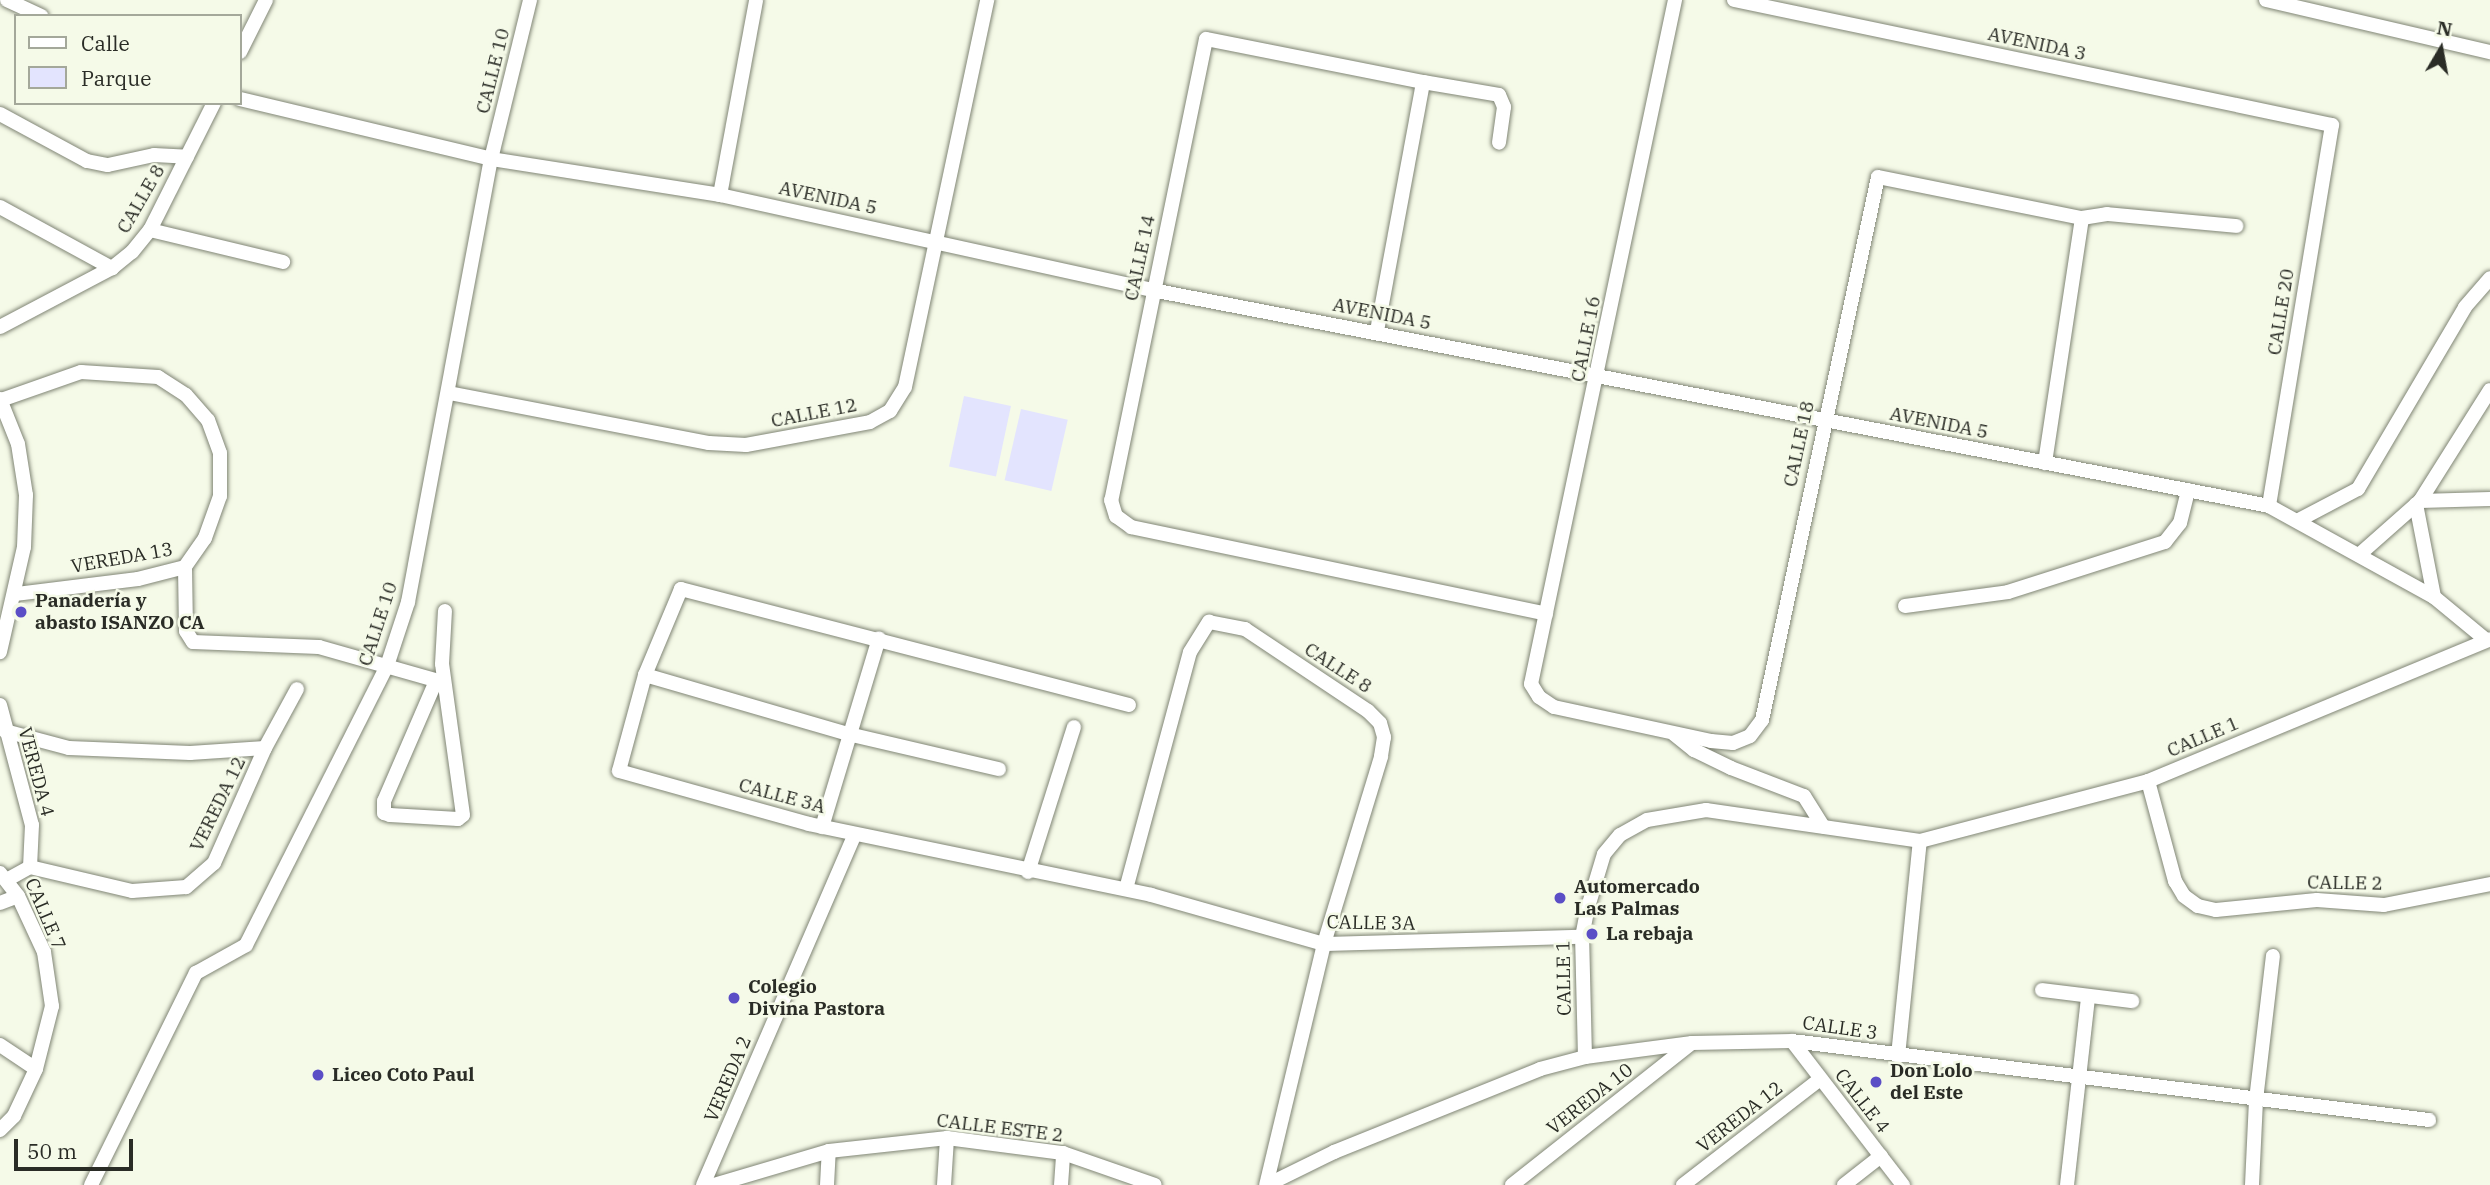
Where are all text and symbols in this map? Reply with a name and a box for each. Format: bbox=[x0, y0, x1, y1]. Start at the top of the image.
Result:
legend bbox=[14, 14, 242, 105]
north arrow bbox=[2406, 14, 2476, 84]
text: N bbox=[2435, 15, 2454, 41]
street label: AVENIDA 3 bbox=[1986, 22, 2088, 66]
street label: CALLE 10 bbox=[471, 26, 515, 116]
text: Calle bbox=[81, 29, 130, 57]
text: Parque bbox=[81, 64, 151, 92]
street label: CALLE 8 bbox=[112, 161, 170, 237]
street label: AVENIDA 5 bbox=[777, 176, 879, 220]
street label: CALLE 14 bbox=[1120, 213, 1160, 303]
street label: CALLE 20 bbox=[2263, 267, 2299, 357]
street label: AVENIDA 5 bbox=[1331, 293, 1433, 335]
street label: CALLE 16 bbox=[1567, 294, 1605, 384]
street label: CALLE 12 bbox=[769, 394, 859, 432]
street label: CALLE 18 bbox=[1779, 399, 1819, 489]
street label: AVENIDA 5 bbox=[1888, 402, 1990, 444]
street label: VEREDA 13 bbox=[69, 538, 175, 578]
street label: CALLE 10 bbox=[354, 579, 402, 669]
place label: Panadería y abasto ISANZO CA bbox=[35, 590, 205, 634]
marker: Panadería y abasto ISANZO CA bbox=[13, 604, 29, 620]
street label: CALLE 8 bbox=[1300, 638, 1376, 698]
street label: CALLE 1 bbox=[2164, 712, 2242, 762]
street label: VEREDA 4 bbox=[13, 725, 59, 819]
street label: VEREDA 12 bbox=[185, 753, 251, 855]
street label: CALLE 3A bbox=[736, 774, 828, 818]
street label: CALLE 2 bbox=[2307, 871, 2383, 895]
street label: CALLE 7 bbox=[20, 875, 70, 953]
place label: Automercado Las Palmas bbox=[1574, 876, 1700, 920]
marker: Automercado Las Palmas bbox=[1552, 890, 1568, 906]
street label: CALLE 3A bbox=[1326, 911, 1416, 935]
place label: La rebaja bbox=[1606, 923, 1693, 945]
marker: La rebaja bbox=[1584, 926, 1600, 942]
street label: CALLE 1 bbox=[1552, 940, 1576, 1016]
place label: Colegio Divina Pastora bbox=[748, 976, 885, 1020]
marker: Colegio Divina Pastora bbox=[726, 990, 742, 1006]
street label: CALLE 3 bbox=[1801, 1011, 1879, 1045]
street label: VEREDA 2 bbox=[700, 1032, 756, 1126]
street label: VEREDA 10 bbox=[1542, 1058, 1638, 1140]
place label: Don Lolo del Este bbox=[1890, 1060, 1972, 1104]
place label: Liceo Coto Paul bbox=[332, 1064, 474, 1086]
street label: CALLE 4 bbox=[1830, 1064, 1894, 1138]
marker: Liceo Coto Paul bbox=[310, 1067, 326, 1083]
marker: Don Lolo del Este bbox=[1868, 1074, 1884, 1090]
street label: VEREDA 12 bbox=[1692, 1076, 1788, 1158]
street label: CALLE ESTE 2 bbox=[935, 1109, 1065, 1147]
scale bar bbox=[18, 1126, 136, 1170]
text: 50 m bbox=[27, 1137, 77, 1165]

